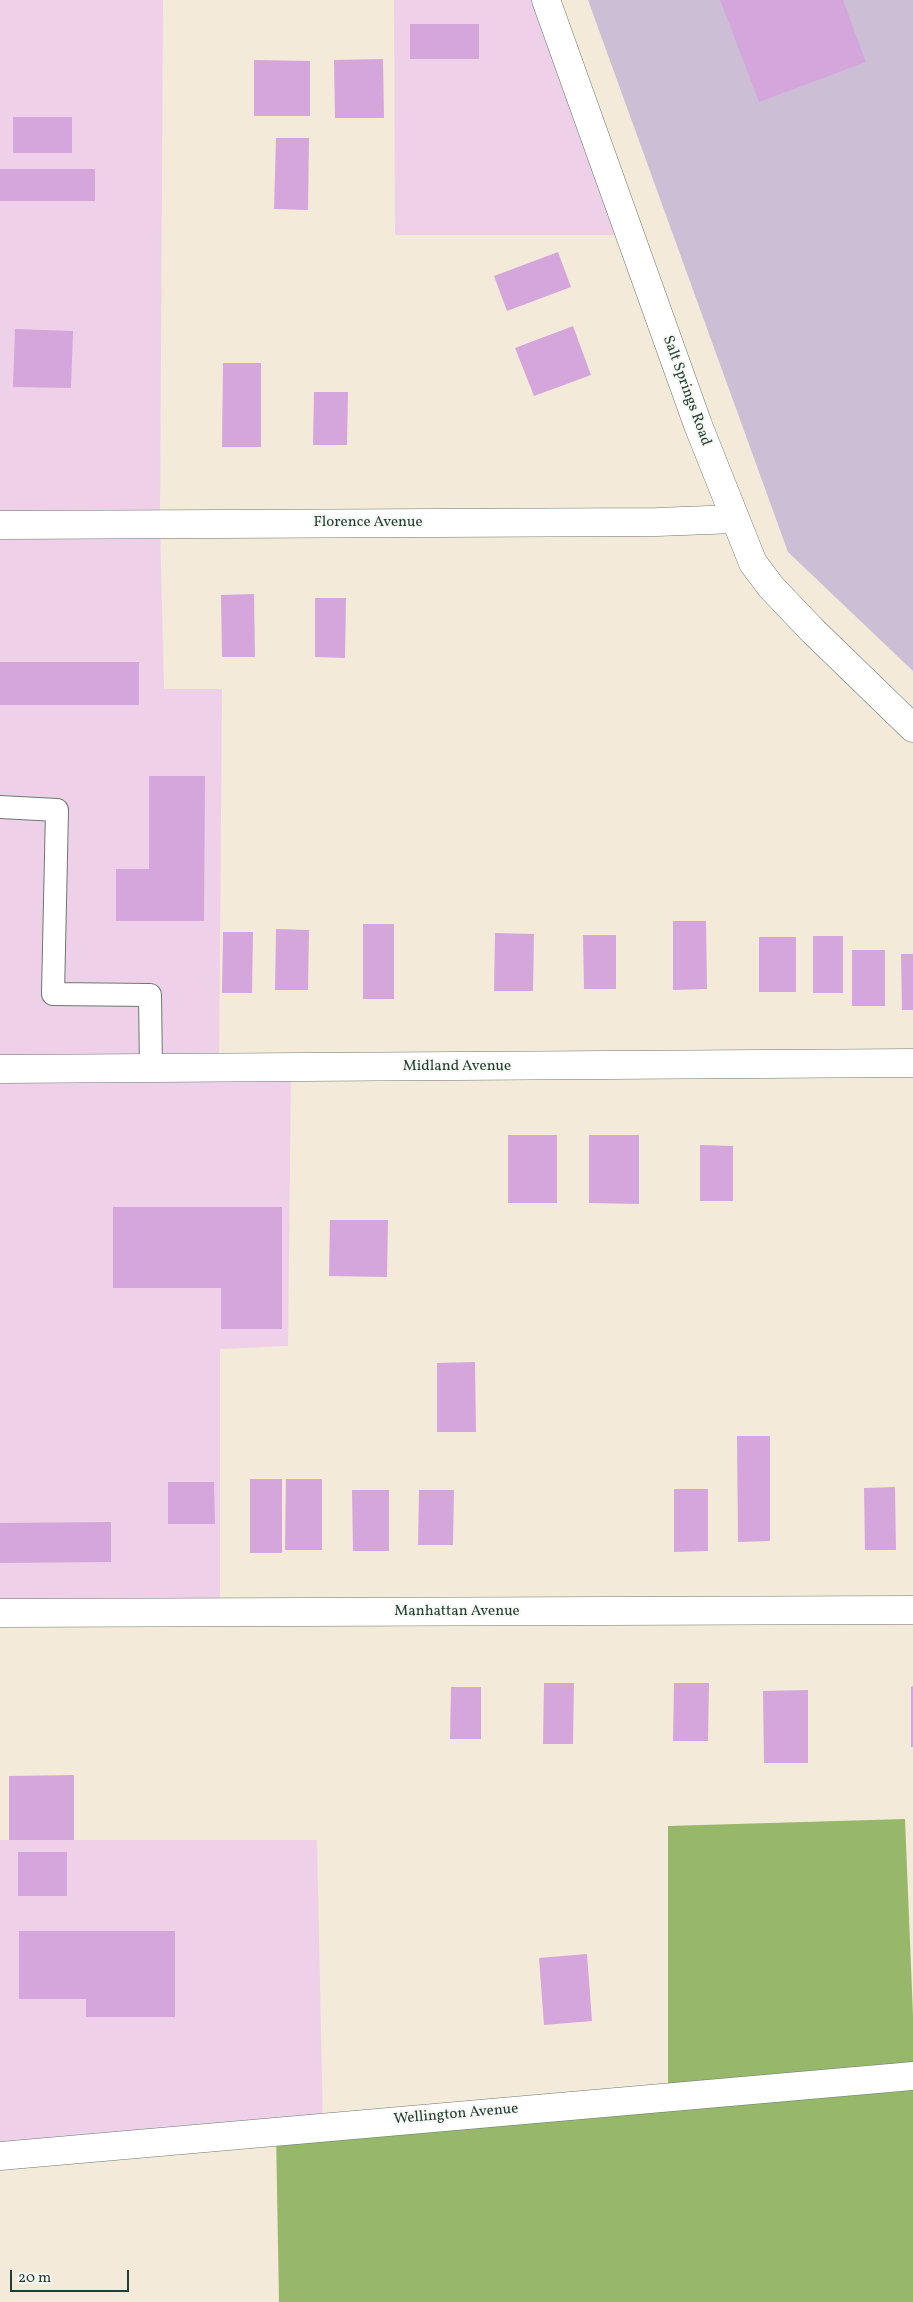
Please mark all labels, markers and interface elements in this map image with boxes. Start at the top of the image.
street label: Salt Springs Road [658,333,714,449]
street label: Florence Avenue [313,514,423,532]
street label: Midland Avenue [403,1058,511,1076]
street label: Manhattan Avenue [394,1603,520,1621]
street label: Wellington Avenue [393,2101,519,2129]
scale bar [12,2260,131,2292]
text: 20 m [18,2268,51,2289]

